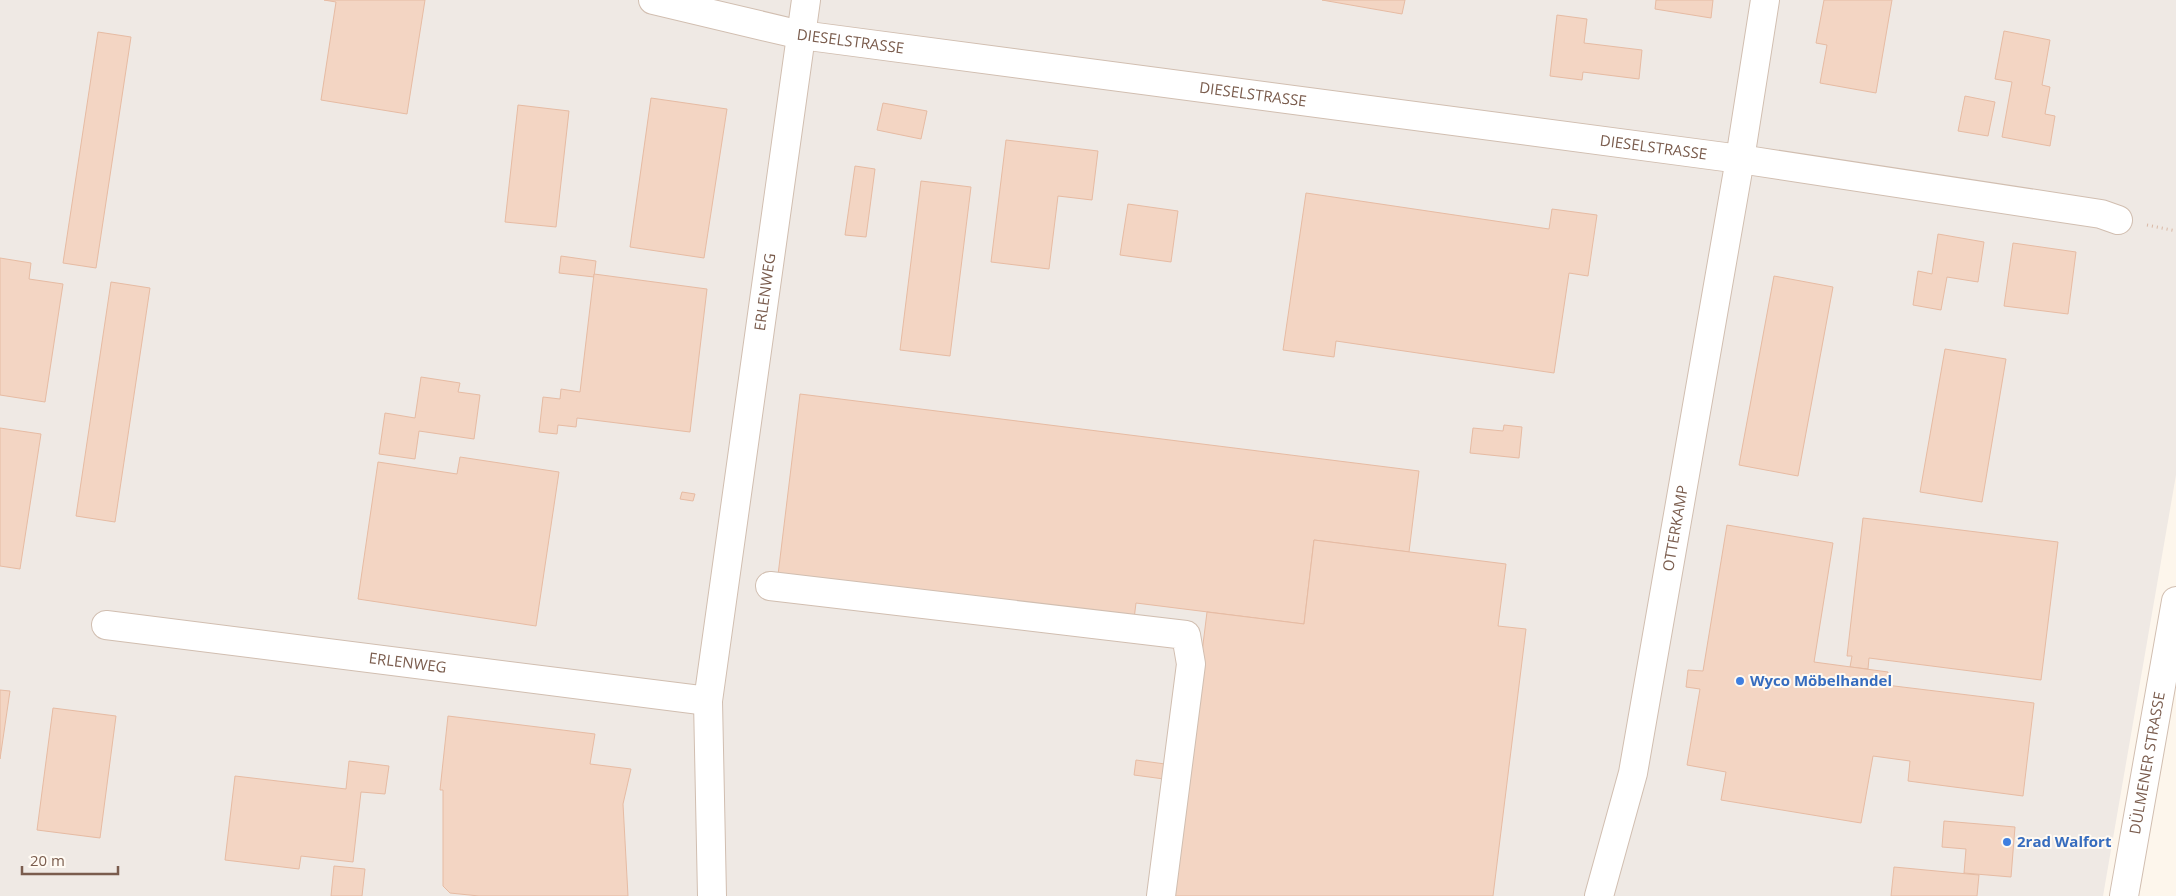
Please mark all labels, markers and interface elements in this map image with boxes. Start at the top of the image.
street label: DIESELSTRASSE [796,24,905,58]
street label: DIESELSTRASSE [1198,77,1308,111]
street label: DIESELSTRASSE [1599,130,1708,164]
street label: ERLENWEG [749,252,780,332]
street label: OTTERKAMP [1657,484,1692,573]
street label: ERLENWEG [368,647,448,677]
place label: Wyco Möbelhandel [1750,670,1892,690]
marker: Wyco Möbelhandel [1734,675,1746,687]
street label: DÜLMENER STRASSE [2124,690,2169,836]
place label: 2rad Walfort [2017,831,2112,851]
marker: 2rad Walfort [2001,836,2013,848]
scale bar [22,844,119,876]
text: 20 m [30,850,65,870]

